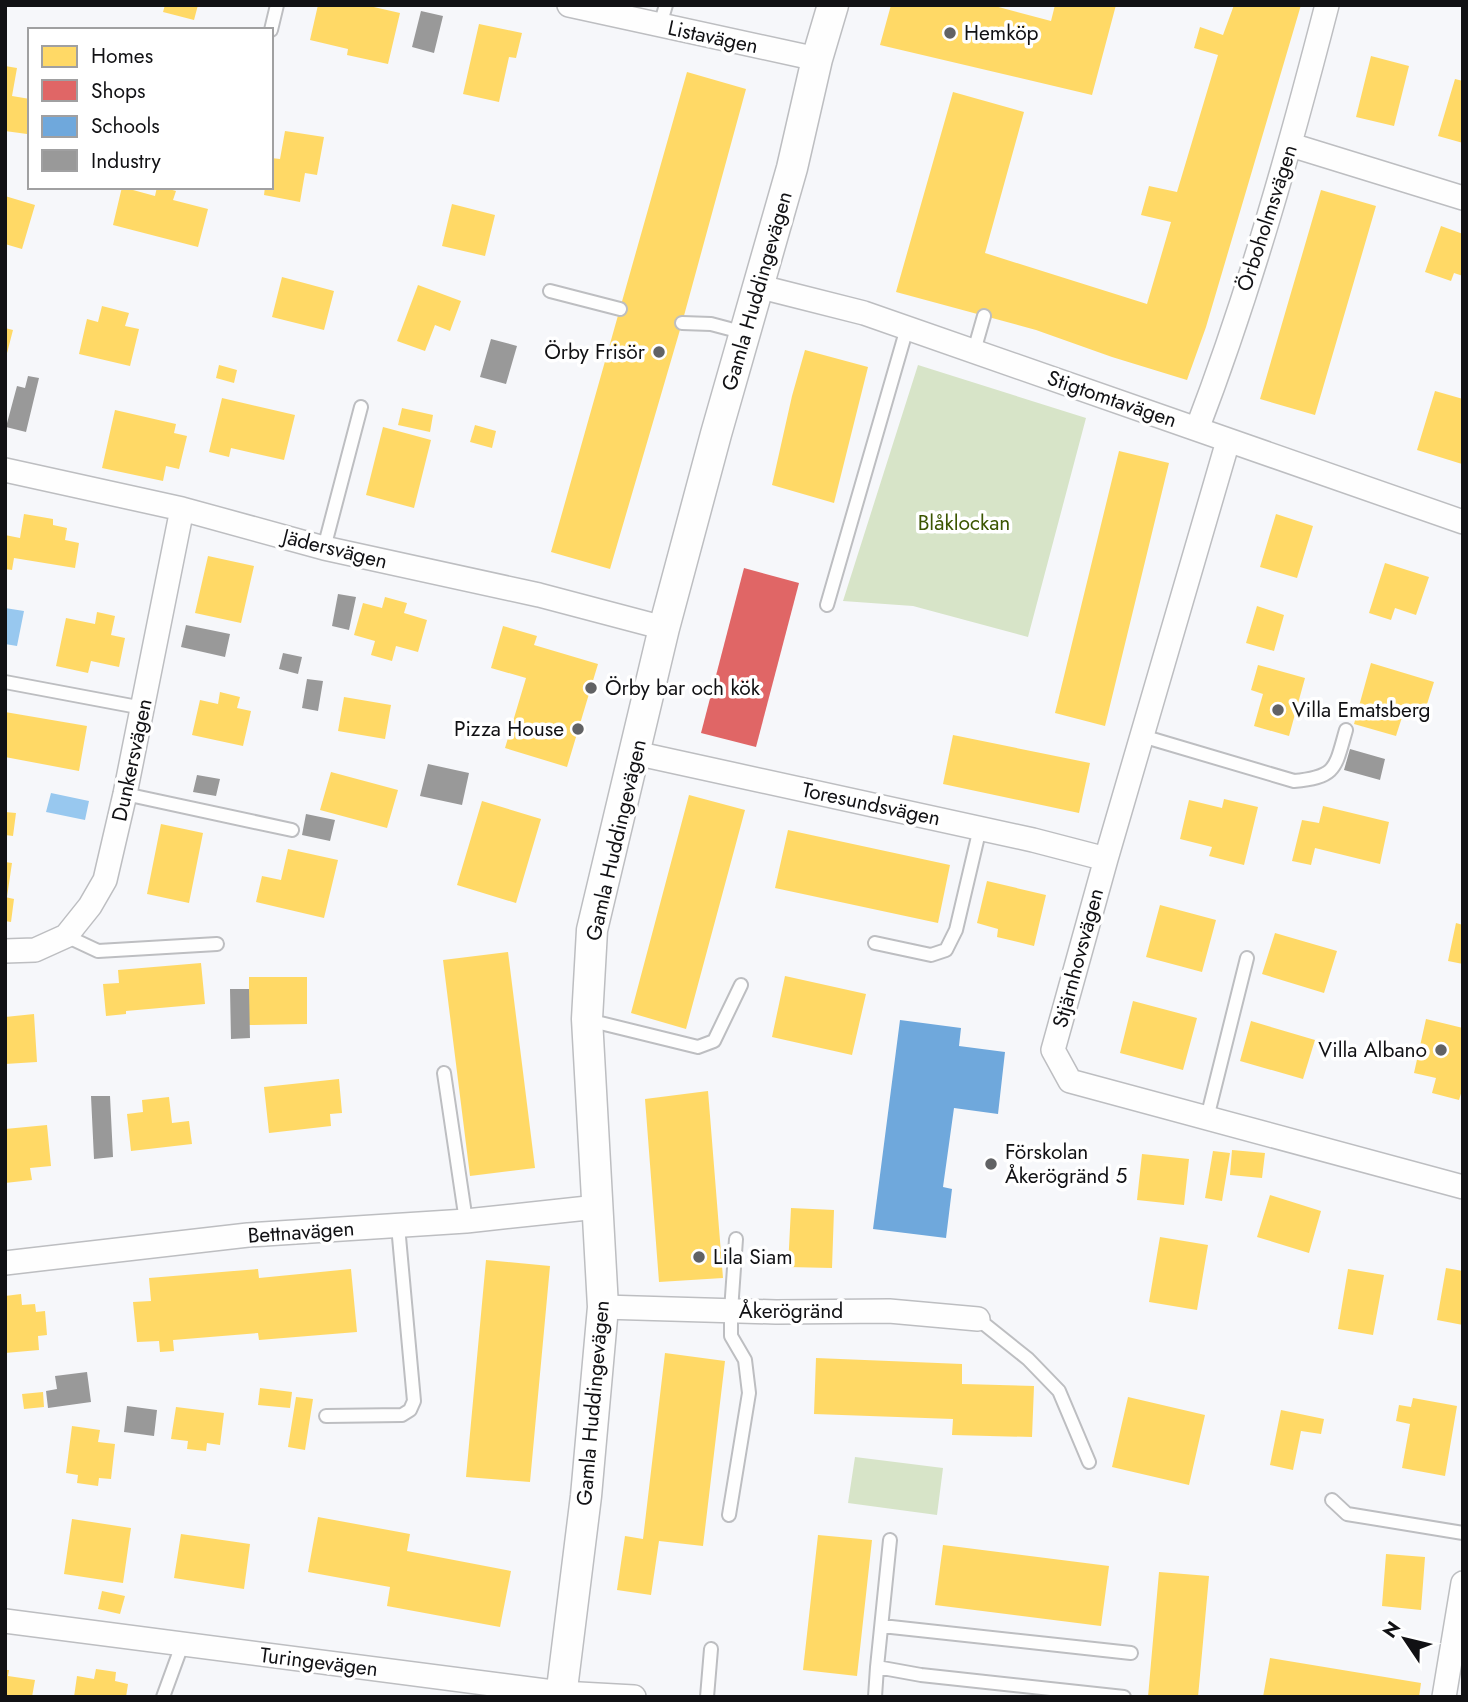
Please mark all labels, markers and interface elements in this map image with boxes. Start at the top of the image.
street label: Listavägen [665,13,761,61]
place label: Hemköp [964,18,1039,48]
marker: Hemköp [942,25,958,41]
legend [28,28,273,189]
text: Homes [91,41,153,71]
text: Shops [91,76,145,106]
text: Schools [91,111,160,141]
street label: Örboholmsvägen [1229,141,1305,295]
text: Industry [91,146,162,176]
street label: Gamla Huddingevägen [714,188,800,394]
place label: Örby Frisör [544,337,646,367]
marker: Örby Frisör [651,344,667,360]
street label: Stigtomtavägen [1043,363,1181,435]
park label: Blåklockan [918,508,1010,538]
street label: Jädersvägen [277,521,390,576]
place label: Örby bar och kök [605,673,761,703]
marker: Örby bar och kök [583,680,599,696]
place label: Villa Ematsberg [1292,695,1431,725]
street label: Dunkersvägen [104,696,160,824]
marker: Villa Ematsberg [1270,702,1286,718]
place label: Pizza House [454,714,564,744]
marker: Pizza House [570,721,586,737]
street label: Gamla Huddingevägen [578,736,654,944]
street label: Toresundsvägen [799,775,943,833]
street label: Stjärnhovsvägen [1045,885,1111,1031]
place label: Villa Albano [1318,1035,1427,1065]
marker: Villa Albano [1433,1042,1449,1058]
place label: Förskolan Åkerögränd 5 [1005,1137,1127,1191]
marker: Förskolan Åkerögränd 5 [983,1156,999,1172]
street label: Bettnavägen [247,1213,355,1251]
place label: Lila Siam [713,1242,793,1272]
marker: Lila Siam [691,1249,707,1265]
street label: Åkerögränd [739,1296,843,1326]
street label: Gamla Huddingevägen [569,1299,617,1507]
north arrow [1370,1604,1440,1674]
text: N [1376,1616,1407,1643]
street label: Turingevägen [258,1640,380,1684]

